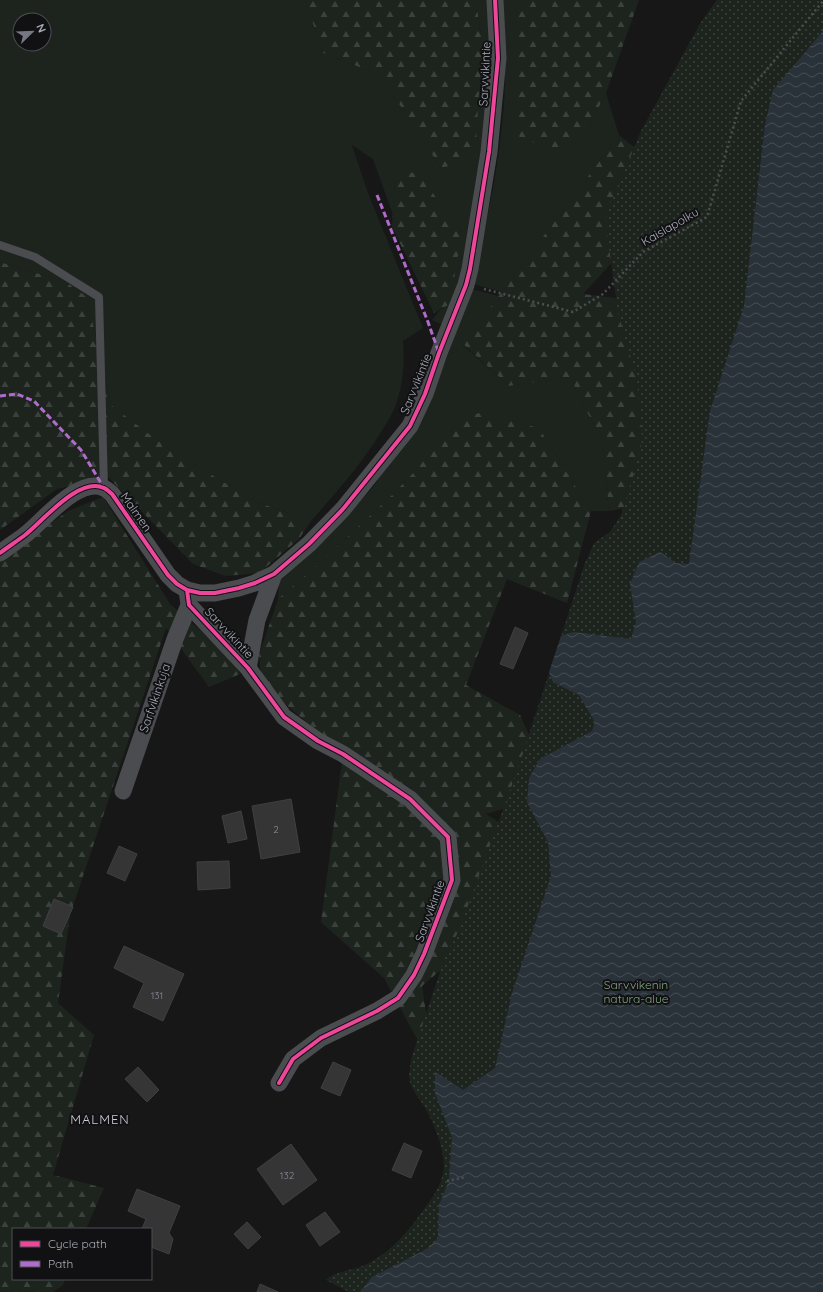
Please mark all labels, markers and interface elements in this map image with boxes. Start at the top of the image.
north arrow [12,12,52,52]
text: N [33,22,49,35]
street label: Sarvvikintie [475,41,494,107]
street label: Kaislapolku [638,204,701,249]
street label: Sarvvikintie [397,351,435,417]
street label: Malmen [117,489,155,534]
street label: Sarvvikintie [202,604,257,661]
street label: Sarfvikinkuja [136,662,173,734]
house number: 2 [273,823,279,836]
street label: Sarvvikintie [411,878,448,944]
park label: Sarvvikenin natura-alue [603,977,669,1006]
house number: 131 [151,989,163,1002]
district label: MALMEN [70,1111,130,1127]
house number: 132 [280,1169,295,1182]
legend [12,1228,152,1280]
text: Cycle path [48,1236,107,1251]
text: Path [48,1256,73,1271]

